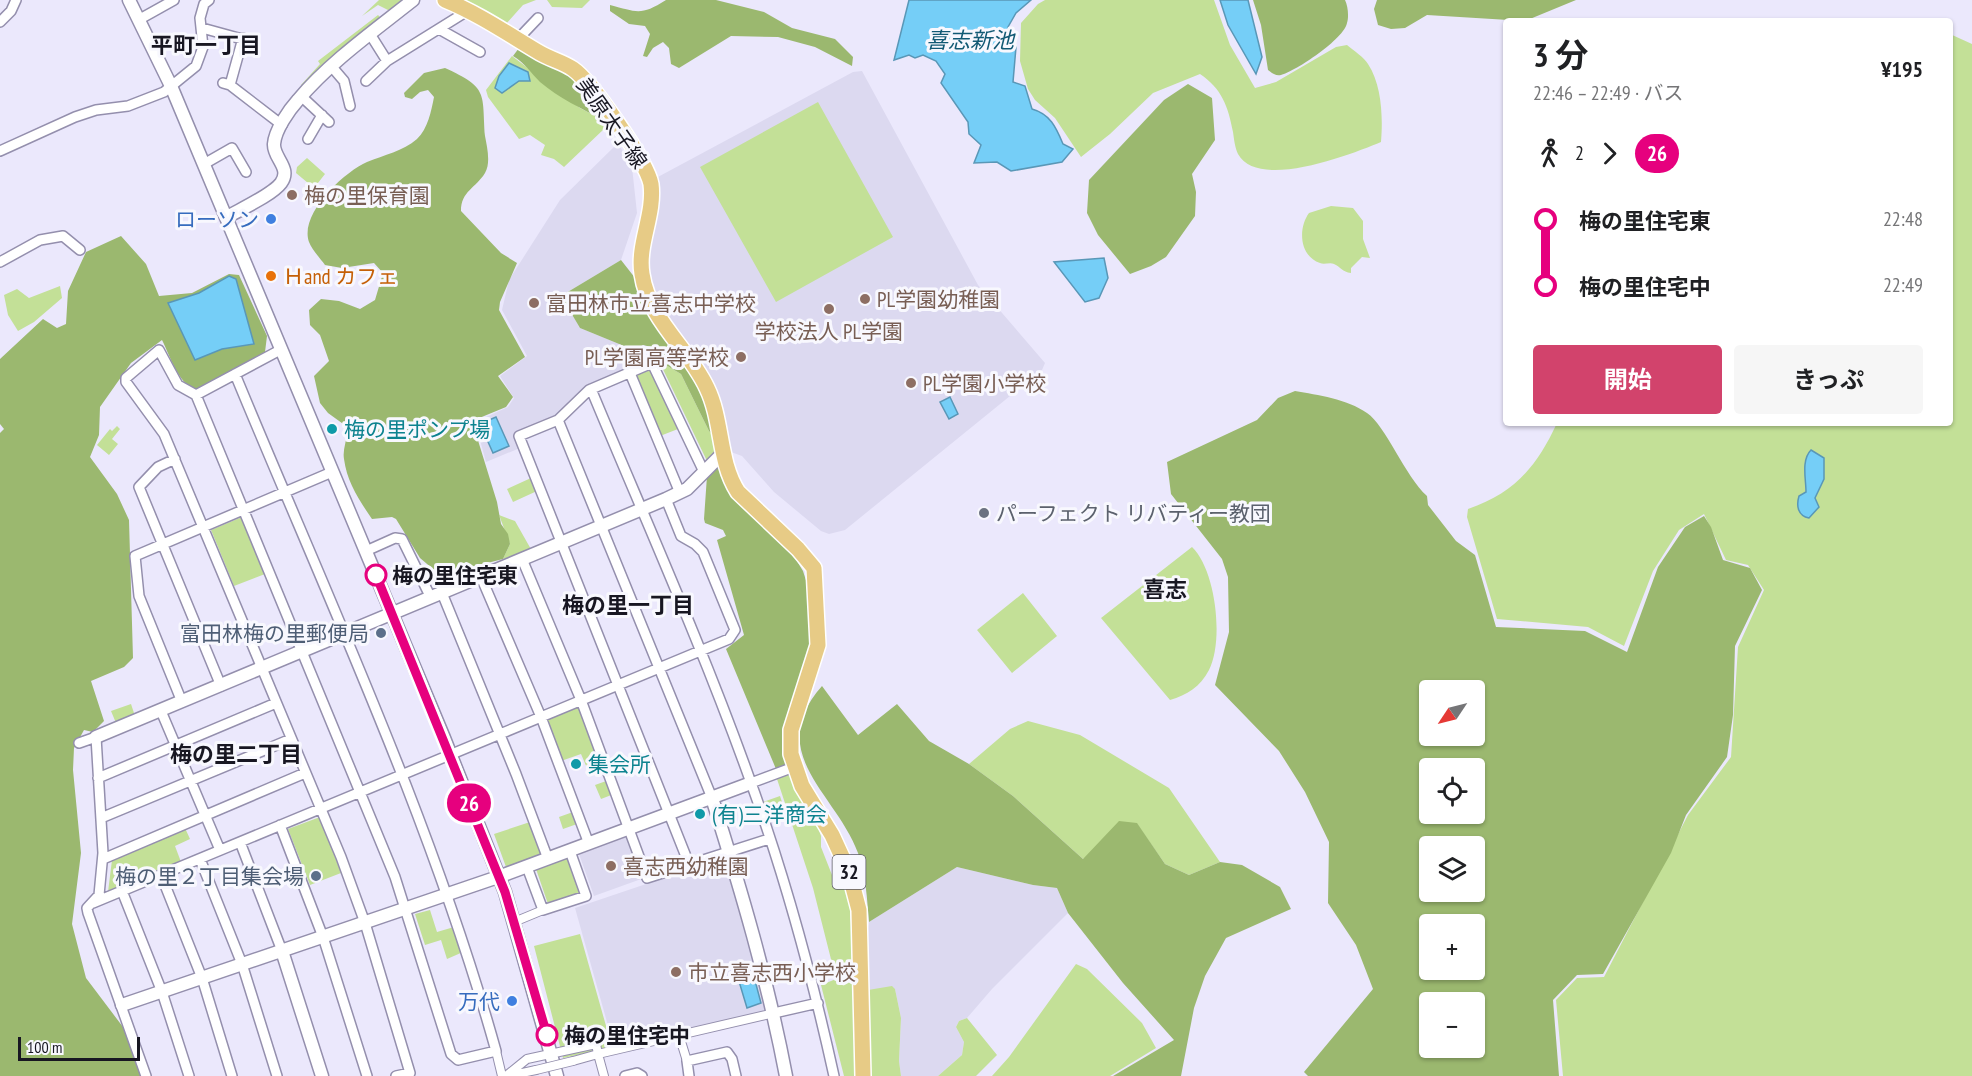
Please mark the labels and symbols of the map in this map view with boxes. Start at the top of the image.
water label: 喜志新池 [926,26,1016,54]
district label: 平町一丁目 [151,31,261,59]
street label: 美原太子線 [571,72,653,174]
place label: 梅の里保育園 [304,182,430,209]
marker: 梅の里保育園 [285,188,299,202]
place label: ローソン [175,206,259,233]
marker: ローソン [264,212,278,226]
place label: Ｈand カフェ [283,263,398,290]
marker: Ｈand カフェ [264,269,278,283]
place label: PL学園幼稚園 [877,286,1000,313]
place label: 富田林市立喜志中学校 [546,290,756,317]
marker: PL学園幼稚園 [858,292,872,306]
marker: 富田林市立喜志中学校 [527,296,541,310]
marker: 学校法人 PL学園 [822,302,836,316]
place label: 学校法人 PL学園 [755,318,903,345]
place label: PL学園高等学校 [585,344,729,371]
marker: PL学園高等学校 [734,350,748,364]
place label: PL学園小学校 [923,370,1046,397]
marker: PL学園小学校 [904,376,918,390]
place label: 梅の里ポンプ場 [344,416,490,443]
marker: 梅の里ポンプ場 [325,422,339,436]
place label: パーフェクト リバティー教団 [996,500,1271,527]
marker: パーフェクト リバティー教団 [977,506,991,520]
place label: 梅の里住宅東 [392,562,518,589]
marker: 梅の里住宅東 [365,564,387,586]
district label: 喜志 [1143,575,1187,603]
district label: 梅の里一丁目 [562,591,694,619]
place label: 富田林梅の里郵便局 [180,620,369,647]
marker: 富田林梅の里郵便局 [374,626,388,640]
north arrow [1419,680,1485,746]
district label: 梅の里二丁目 [170,740,302,768]
place label: 集会所 [588,751,651,778]
marker: 集会所 [569,757,583,771]
line badge: 26 [442,784,496,822]
place label: (有)三洋商会 [712,801,827,828]
marker: (有)三洋商会 [693,807,707,821]
place label: 喜志西幼稚園 [623,853,749,880]
road number: 32 [832,855,866,889]
marker: 喜志西幼稚園 [604,859,618,873]
place label: 梅の里２丁目集会場 [115,863,304,890]
marker: 梅の里２丁目集会場 [309,869,323,883]
place label: 市立喜志西小学校 [688,959,856,986]
marker: 市立喜志西小学校 [669,965,683,979]
place label: 万代 [458,988,500,1015]
marker: 万代 [505,994,519,1008]
place label: 梅の里住宅中 [564,1022,690,1049]
marker: 梅の里住宅中 [536,1024,558,1046]
scale bar [18,1034,140,1062]

